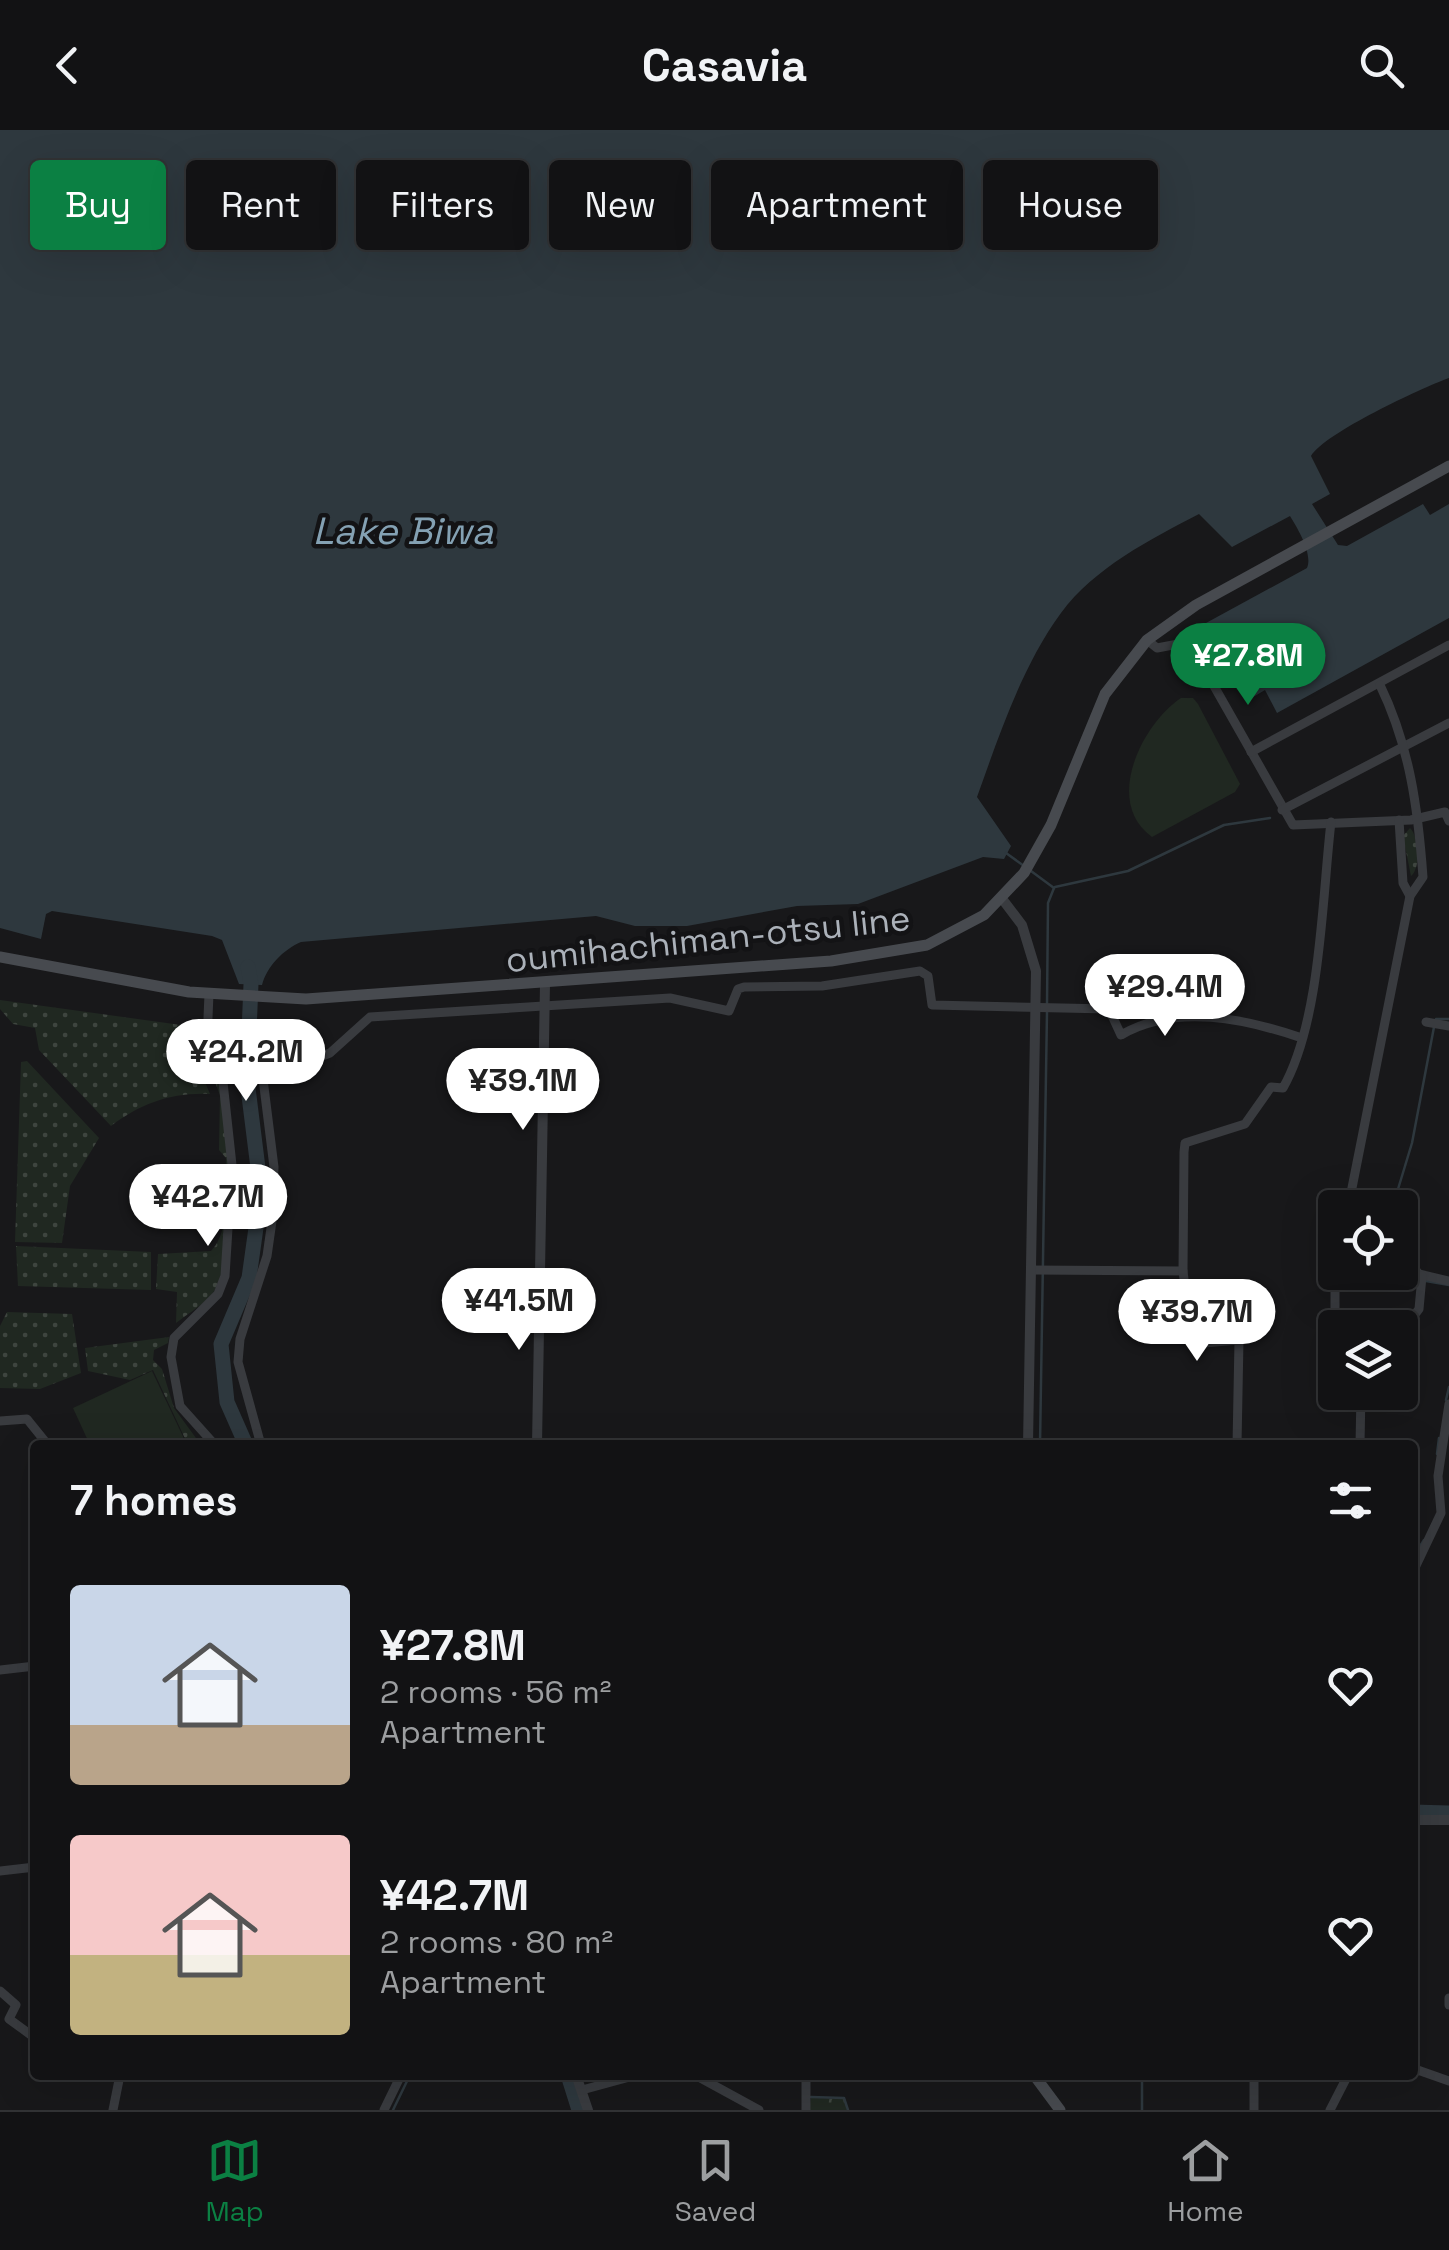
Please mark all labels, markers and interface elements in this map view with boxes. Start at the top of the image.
text: Casavia [642,37,807,94]
icon: back [40,38,95,93]
icon: search [1354,38,1409,93]
chip: Buy [30,160,166,250]
chip: Rent [186,160,336,250]
chip: Filters [356,160,529,250]
chip: New [549,160,691,250]
chip: Apartment [711,160,963,250]
chip: House [983,160,1158,250]
water label: Lake Biwa [313,507,493,555]
pin: ¥27.8M [1167,623,1329,708]
text: ¥27.8M [1192,635,1304,675]
street label: oumihachiman-otsu line [503,896,913,982]
pin: ¥29.4M [1084,954,1246,1039]
text: ¥29.4M [1107,966,1223,1006]
pin: ¥24.2M [165,1019,327,1104]
text: ¥24.2M [188,1031,304,1071]
pin: ¥39.1M [442,1048,604,1133]
text: ¥39.1M [468,1060,578,1100]
pin: ¥42.7M [127,1164,289,1249]
text: ¥42.7M [151,1176,265,1216]
map controls [1318,1190,1418,1410]
button: locate [1318,1190,1418,1290]
pin: ¥41.5M [438,1268,600,1353]
pin: ¥39.7M [1116,1279,1278,1364]
text: ¥41.5M [464,1280,574,1320]
text: ¥39.7M [1140,1291,1254,1331]
button: layers [1318,1310,1418,1410]
icon: filters [1323,1473,1378,1528]
text: 7 homes [70,1474,238,1527]
text: ¥27.8M [380,1619,526,1672]
icon: home [150,1625,270,1745]
icon: heart [1323,1658,1378,1713]
text: 2 rooms · 56 m² [380,1672,612,1712]
text: Apartment [380,1712,546,1752]
text: ¥42.7M [380,1869,529,1922]
icon: home [150,1875,270,1995]
icon: heart [1323,1908,1378,1963]
text: 2 rooms · 80 m² [380,1922,613,1962]
text: Apartment [380,1962,546,2002]
tab: Map [205,2133,264,2229]
tab: Saved [675,2133,756,2229]
tab: Home [1167,2133,1244,2229]

